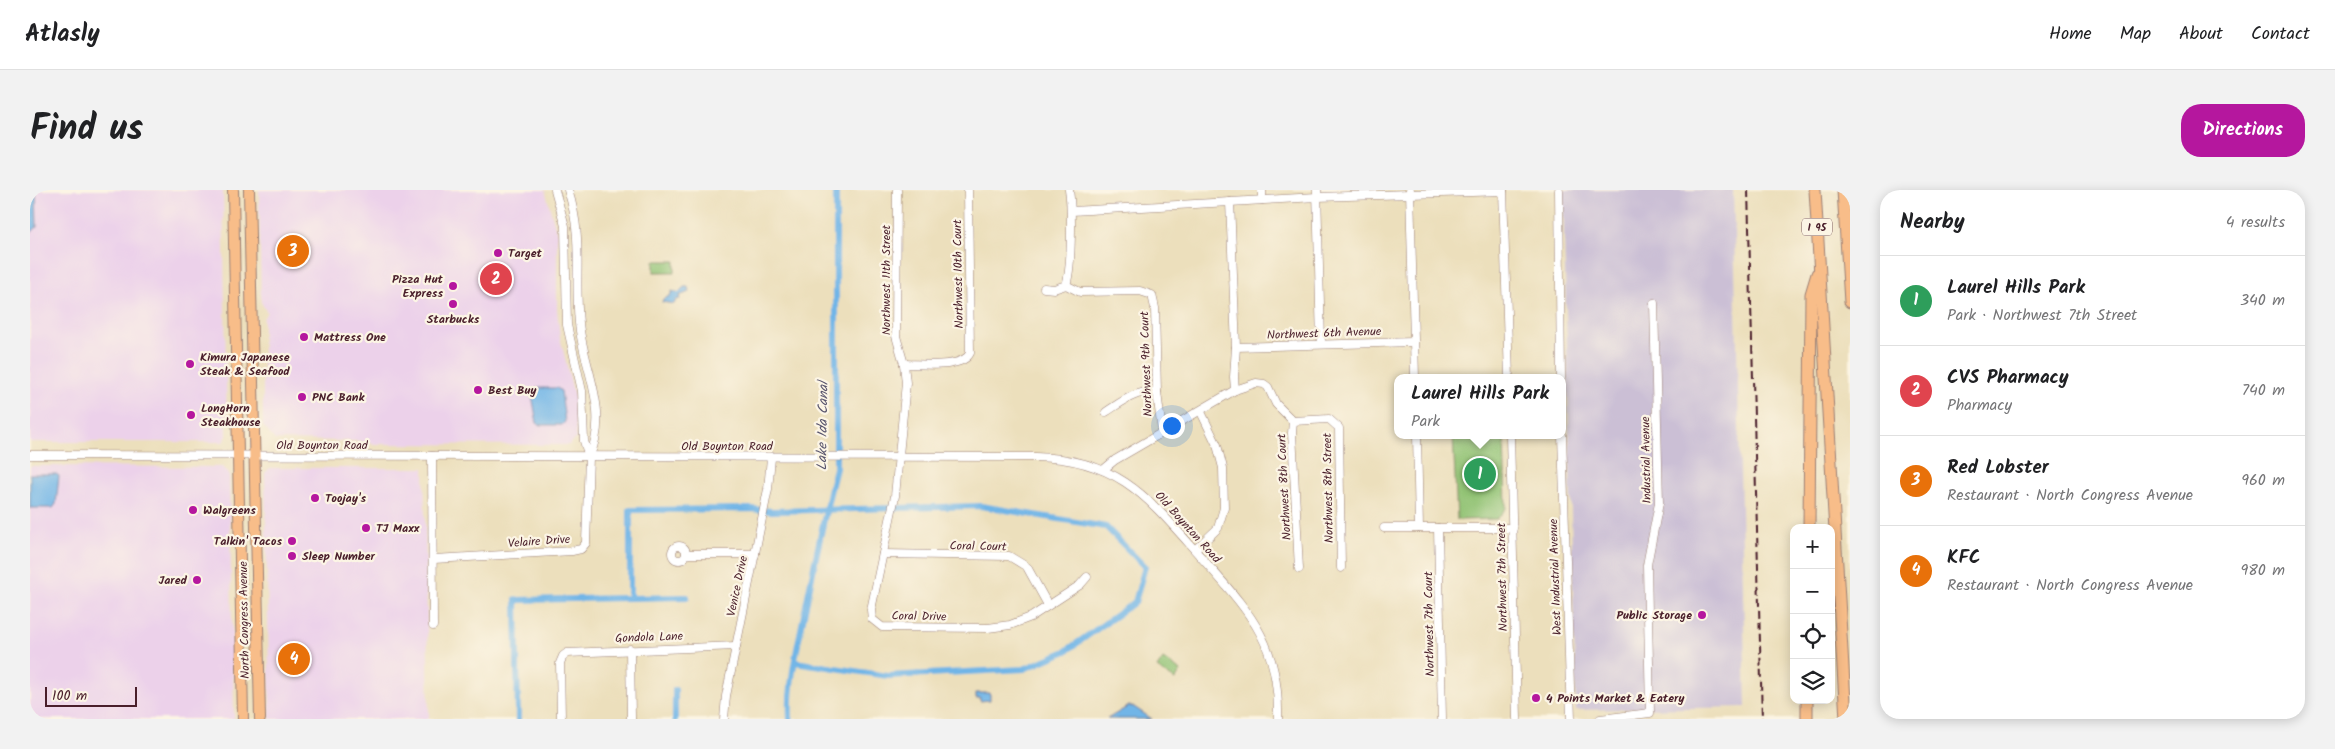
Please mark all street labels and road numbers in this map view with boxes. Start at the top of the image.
road number: I 95 [1802,218,1832,236]
street label: Northwest 10th Court [948,219,969,329]
street label: Northwest 11th Street [877,224,896,335]
street label: Northwest 9th Court [1135,311,1158,417]
street label: Northwest 6th Avenue [1266,322,1382,345]
street label: Industrial Avenue [1636,416,1657,504]
street label: Northwest 8th Street [1318,432,1339,543]
street label: Northwest 8th Court [1272,433,1297,541]
street label: Old Boynton Road [276,436,369,455]
street label: Old Boynton Road [681,437,774,456]
street label: Old Boynton Road [1150,487,1226,568]
street label: West Industrial Avenue [1544,518,1567,636]
street label: Northwest 7th Street [1492,522,1513,631]
street label: Velaire Drive [507,530,571,553]
street label: Coral Court [949,537,1007,557]
street label: Venice Drive [722,553,753,618]
street label: North Congress Avenue [234,560,255,679]
street label: Northwest 7th Court [1419,571,1440,677]
street label: Coral Drive [891,607,947,626]
street label: Gondola Lane [615,627,684,648]

